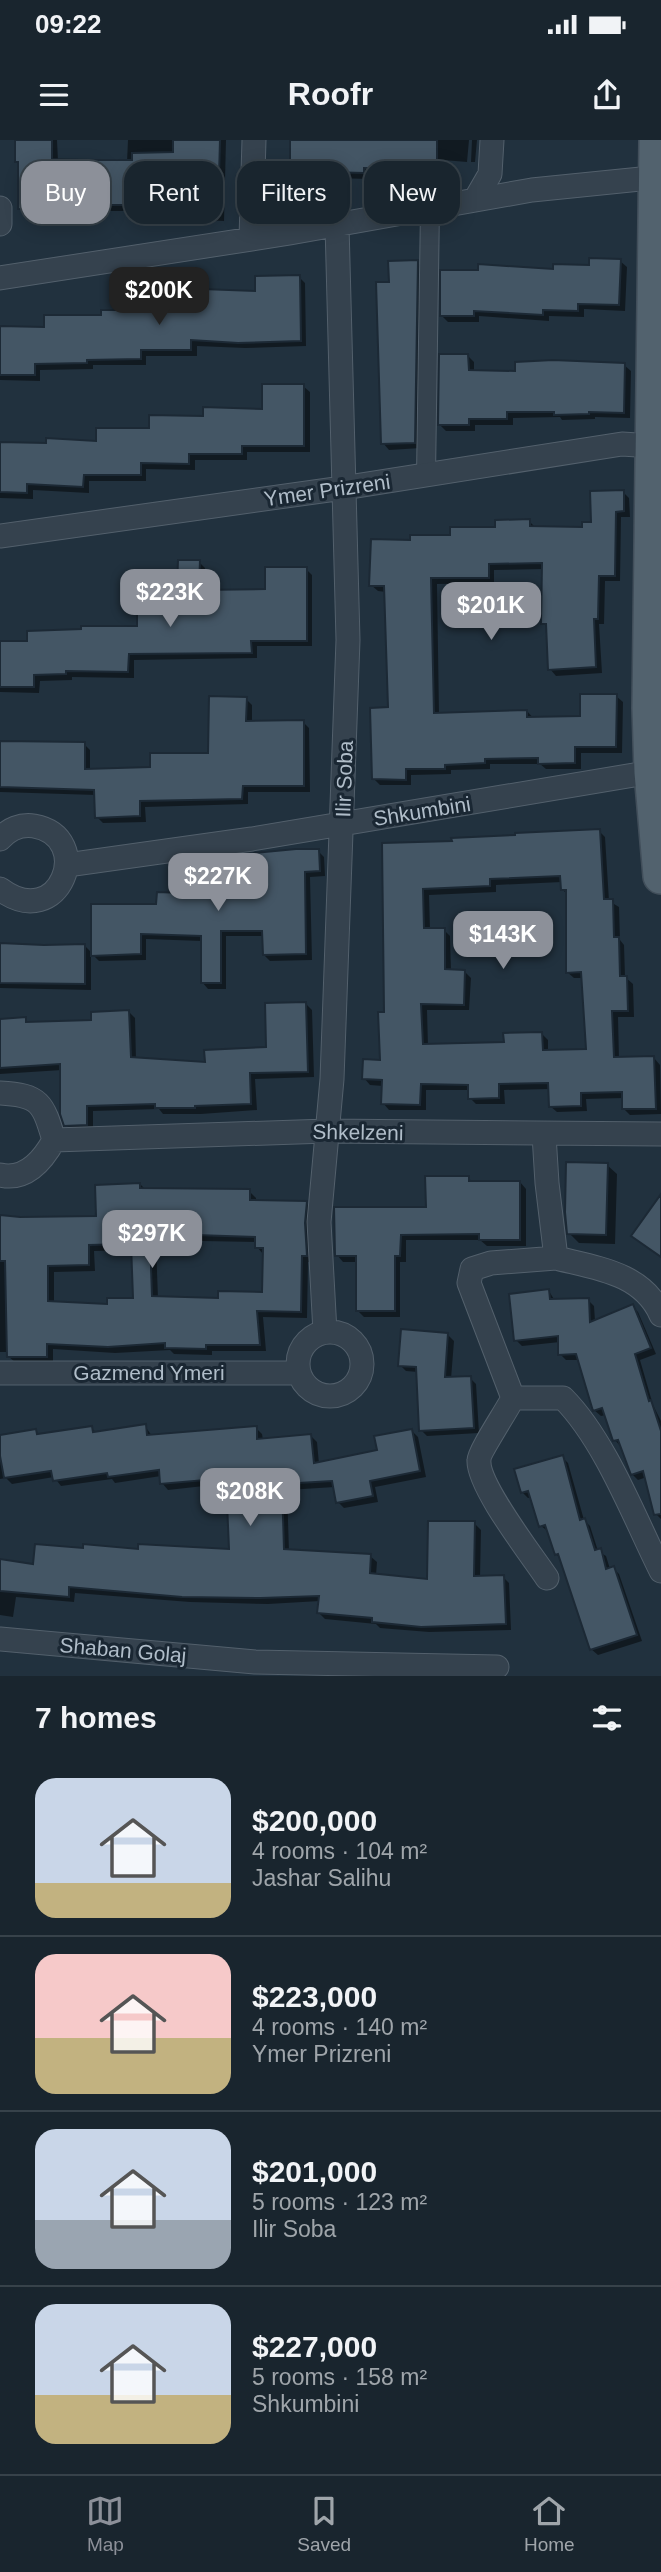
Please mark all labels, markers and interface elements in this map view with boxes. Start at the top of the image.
text: 09:22 [35,9,102,39]
icon: menu [35,76,73,114]
text: Roofr [288,76,373,112]
icon: share [588,76,626,114]
chip: Buy [21,161,110,224]
chip: Rent [124,161,223,224]
chip: Filters [237,161,350,224]
chip: New [364,161,460,224]
pin: $200K [110,268,208,327]
text: $200K [125,277,193,303]
street label: Ymer Prizreni [262,470,392,510]
pin: $223K [121,570,219,629]
text: $223K [136,579,204,605]
pin: $201K [442,582,540,642]
text: $201K [457,592,525,618]
street label: Ilir Soba [331,740,357,818]
street label: Shkumbini [372,792,472,830]
pin: $227K [169,854,267,913]
text: $227K [184,863,252,889]
pin: $143K [454,912,552,971]
text: $143K [469,921,537,947]
street label: Shkelzeni [312,1120,404,1144]
pin: $297K [103,1210,201,1270]
text: $297K [118,1220,186,1246]
street label: Gazmend Ymeri [73,1361,225,1384]
pin: $208K [201,1468,299,1528]
text: $208K [216,1478,284,1504]
street label: Shaban Golaj [59,1633,187,1667]
icon: filters [588,1699,626,1737]
text: 7 homes [35,1701,157,1734]
text: $200,000 [252,1804,377,1837]
icon: home [91,1806,175,1890]
text: 4 rooms · 104 m² [252,1838,427,1864]
text: Jashar Salihu [252,1865,391,1891]
text: $223,000 [252,1980,377,2013]
icon: home [91,1982,175,2066]
text: 4 rooms · 140 m² [252,2014,427,2040]
text: Ymer Prizreni [252,2041,391,2067]
text: $201,000 [252,2155,377,2188]
icon: home [91,2157,175,2241]
text: 5 rooms · 123 m² [252,2189,427,2215]
text: Ilir Soba [252,2216,336,2242]
text: $227,000 [252,2330,377,2363]
icon: home [91,2332,175,2416]
text: 5 rooms · 158 m² [252,2364,427,2390]
text: Shkumbini [252,2391,359,2417]
tab: Map [86,2492,124,2556]
tab: Saved [297,2492,351,2556]
tab: Home [524,2492,575,2556]

